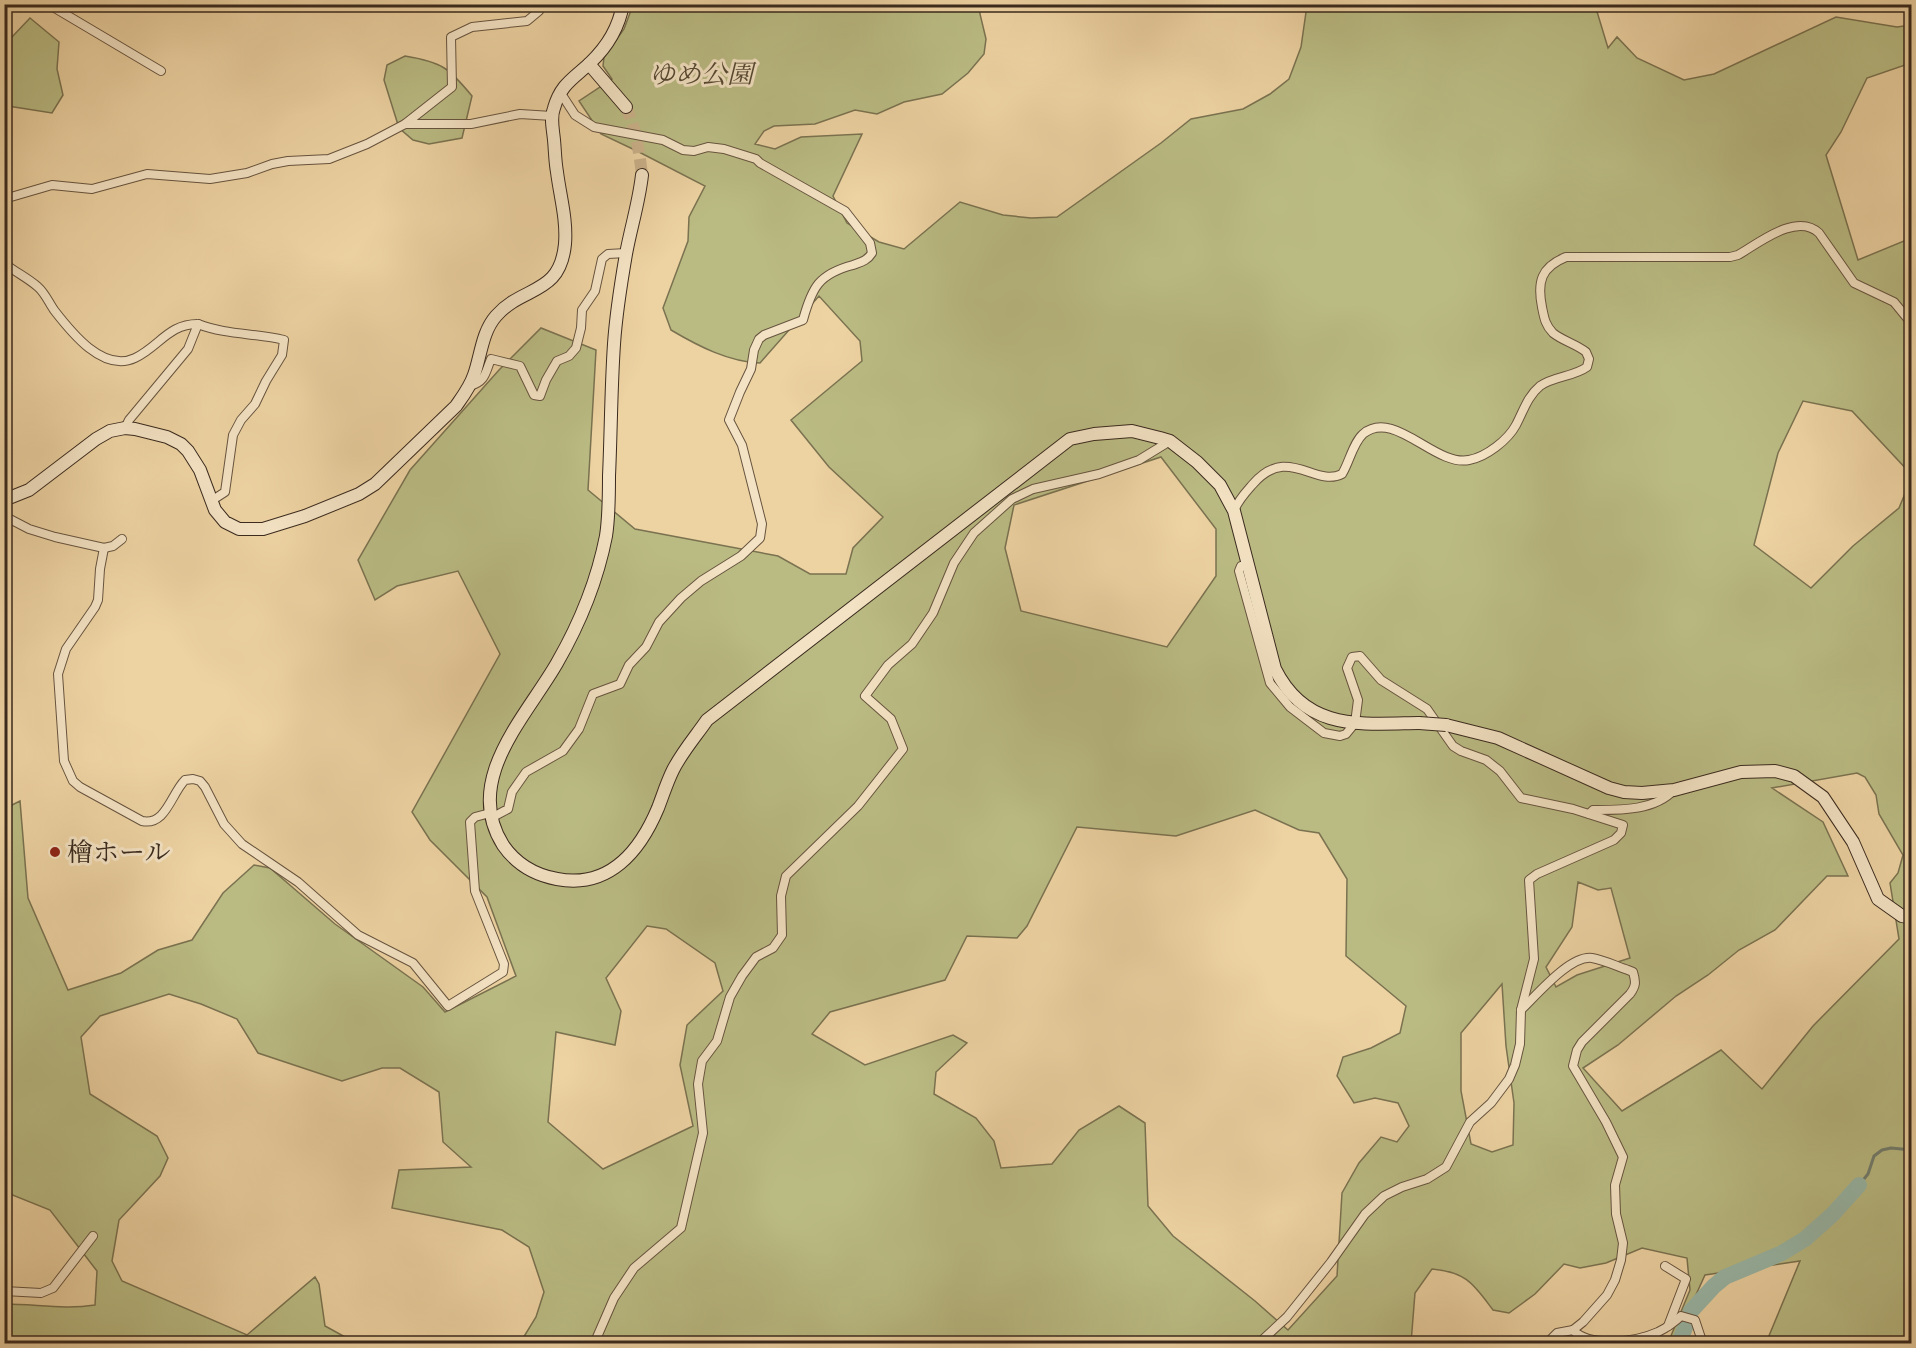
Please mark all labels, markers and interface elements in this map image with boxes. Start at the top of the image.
park label: ゆめ公園 [649,57,757,92]
place label: 檜ホール [67,835,170,870]
marker: 檜ホール [48,845,62,859]

